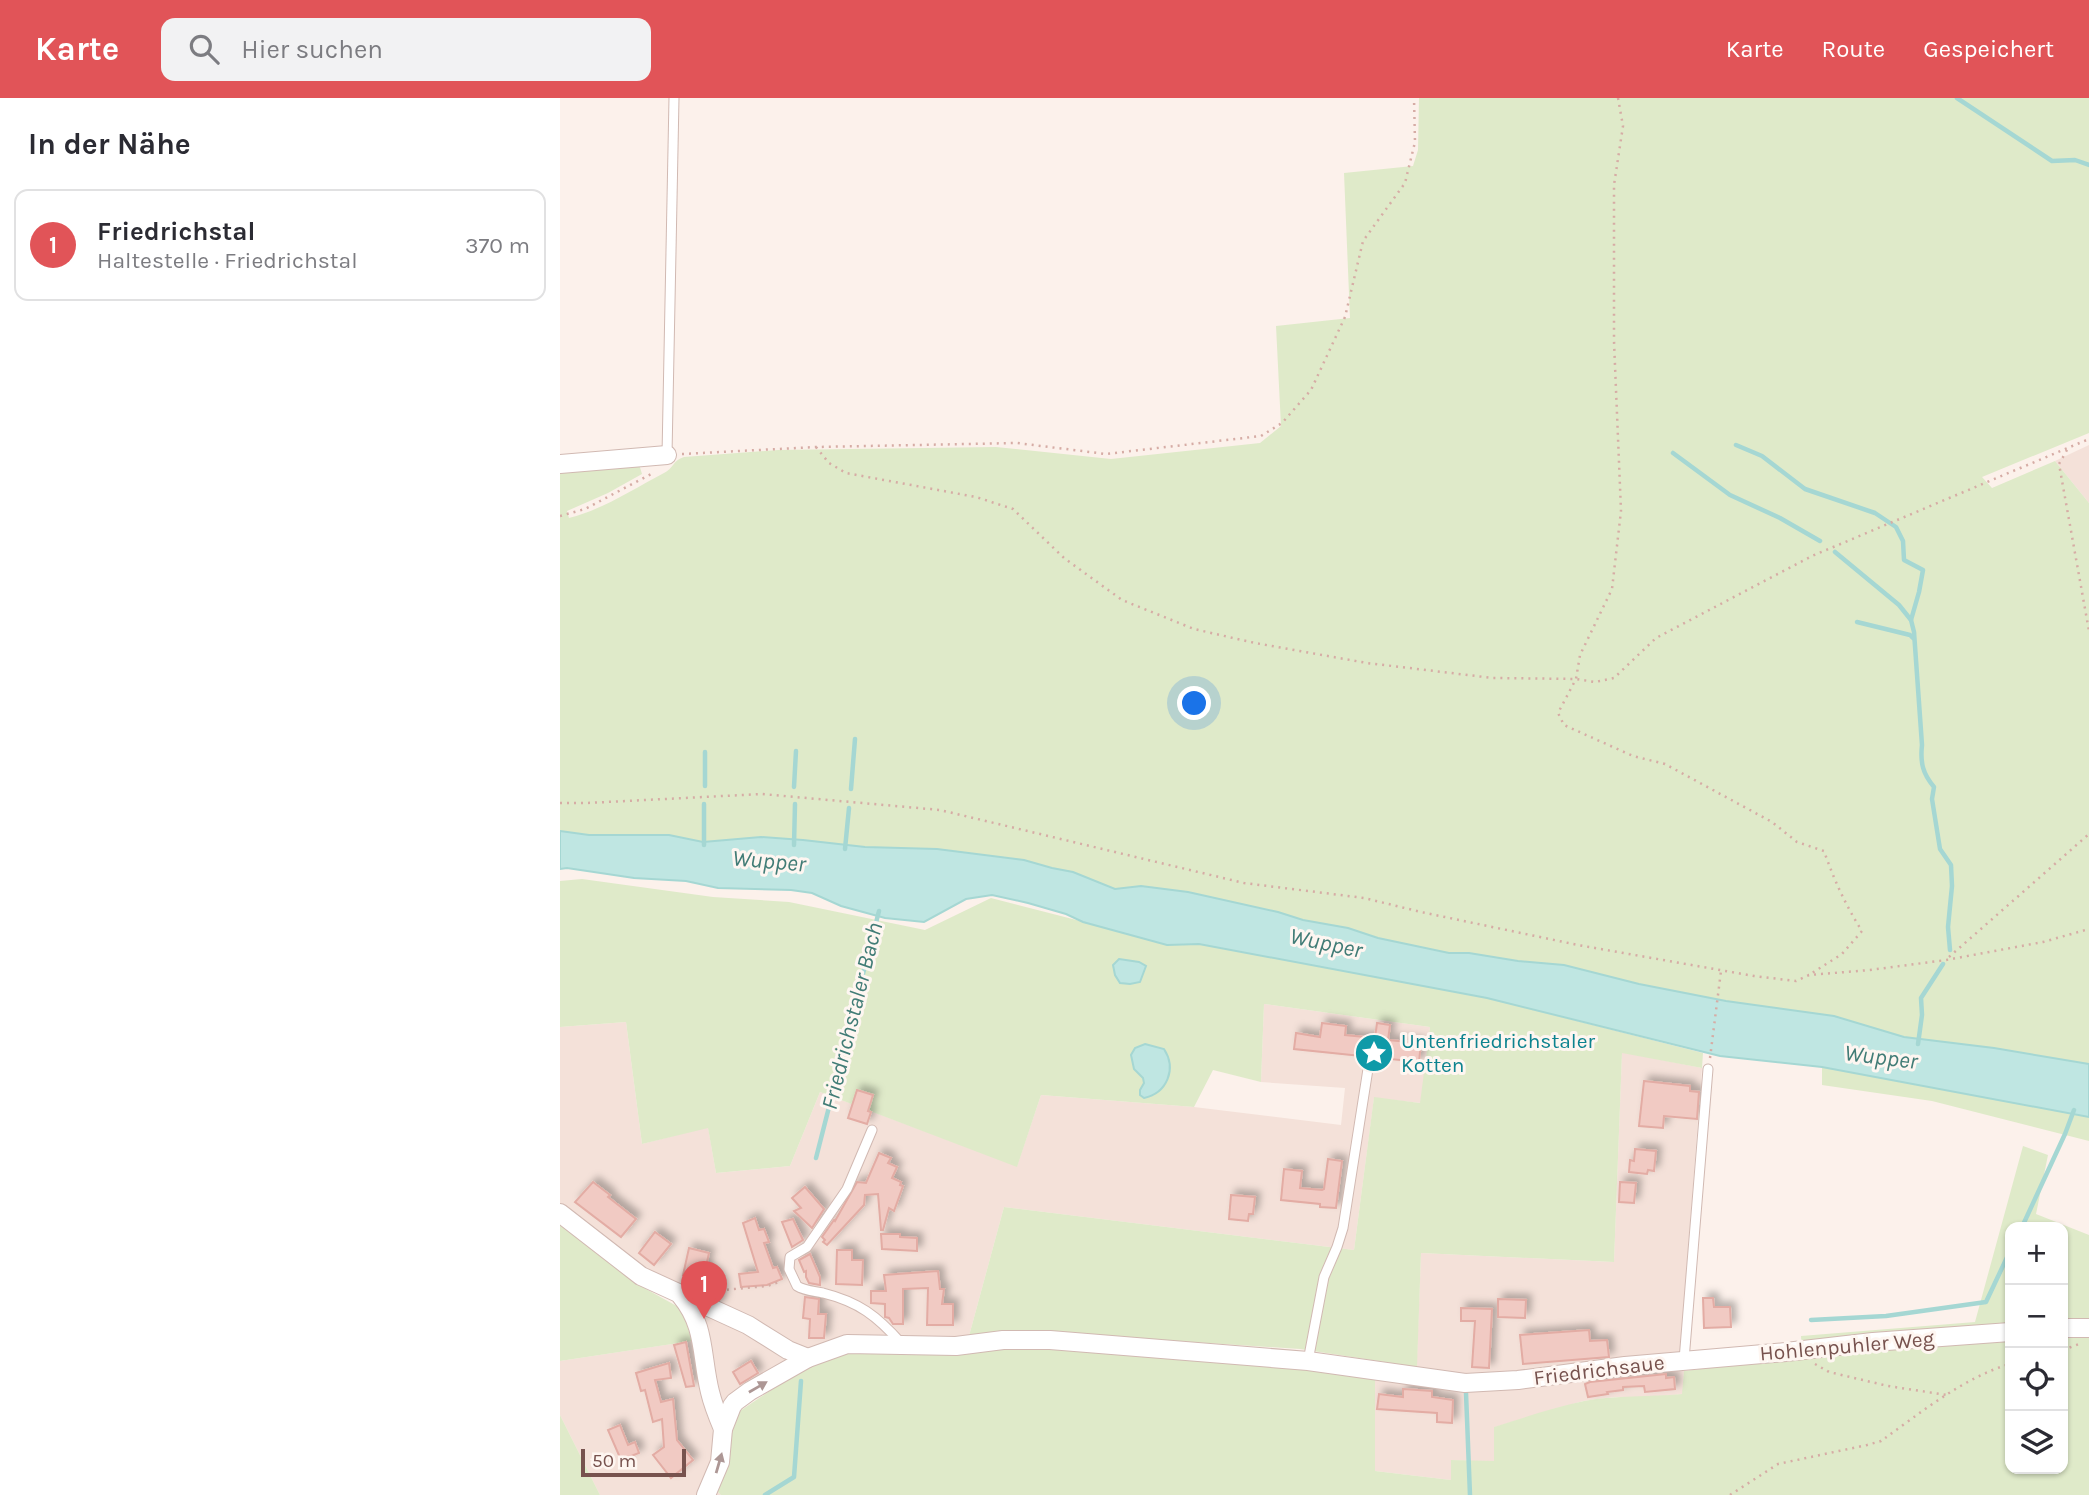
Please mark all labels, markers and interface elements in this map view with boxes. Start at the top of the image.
search box [161,18,651,81]
text: Karte [35,30,119,68]
icon: search [185,30,223,68]
text: Hier suchen [241,34,383,65]
text: Karte [1726,35,1784,63]
text: Route [1822,35,1885,63]
text: Gespeichert [1923,35,2054,63]
text: In der Nähe [28,126,191,162]
text: Friedrichstal [97,216,255,247]
text: 1 [49,232,57,259]
text: 370 m [465,232,530,259]
text: Haltestelle · Friedrichstal [97,247,358,274]
your location [1177,686,1211,720]
water label: Wupper [731,844,808,878]
water label: Friedrichstaler Bach [816,919,888,1113]
water label: Wupper [1287,922,1366,964]
place label: Untenfriedrichstaler Kotten [1401,1029,1596,1077]
place icon: Untenfriedrichstaler Kotten [1353,1032,1395,1074]
water label: Wupper [1843,1039,1920,1075]
map controls [2005,1222,2068,1474]
button: + [2005,1222,2068,1285]
pin: 1 [681,1261,727,1319]
button: − [2005,1285,2068,1348]
street label: Hohlenpuhler Weg [1759,1326,1935,1366]
button: locate [2005,1348,2068,1411]
street label: Friedrichsaue [1532,1350,1666,1390]
one-way arrow [748,1381,767,1393]
button: layers [2005,1411,2068,1474]
scale bar [581,1446,686,1478]
text: 50 m [592,1450,636,1472]
one-way arrow [714,1452,724,1473]

